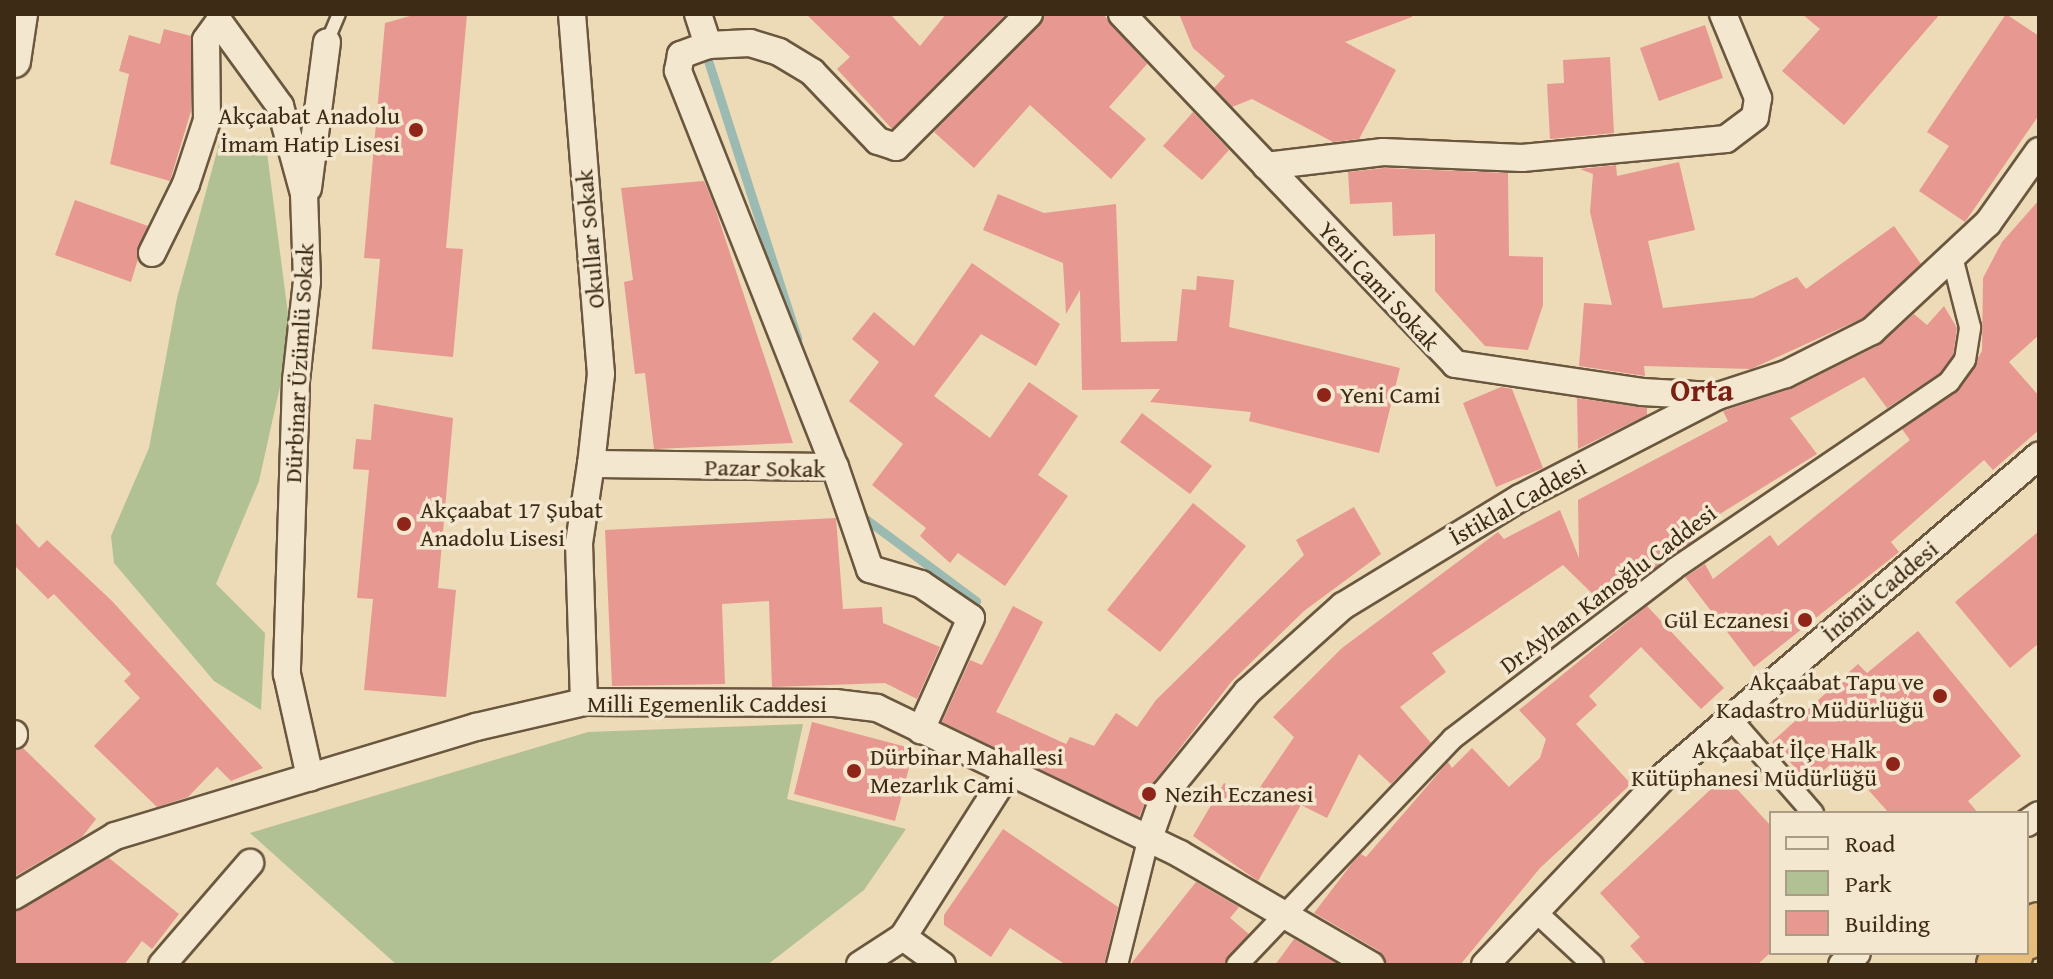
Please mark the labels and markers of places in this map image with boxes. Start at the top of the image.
place label: Akçaabat Anadolu İmam Hatip Lisesi [218,102,400,158]
marker: Akçaabat Anadolu İmam Hatip Lisesi [407,121,425,139]
place label: Yeni Cami [1340,381,1440,409]
marker: Yeni Cami [1315,386,1333,404]
place label: Akçaabat 17 Şubat Anadolu Lisesi [420,496,603,552]
marker: Akçaabat 17 Şubat Anadolu Lisesi [395,515,413,533]
place label: Gül Eczanesi [1664,606,1789,634]
marker: Gül Eczanesi [1796,611,1814,629]
place label: Akçaabat Tapu ve Kadastro Müdürlüğü [1716,668,1924,724]
marker: Akçaabat Tapu ve Kadastro Müdürlüğü [1931,687,1949,705]
place label: Akçaabat İlçe Halk Kütüphanesi Müdürlüğü [1631,736,1877,792]
place label: Dürbinar Mahallesi Mezarlık Cami [870,743,1063,799]
marker: Akçaabat İlçe Halk Kütüphanesi Müdürlüğü [1884,755,1902,773]
marker: Dürbinar Mahallesi Mezarlık Cami [845,762,863,780]
place label: Nezih Eczanesi [1165,780,1314,808]
marker: Nezih Eczanesi [1140,785,1158,803]

